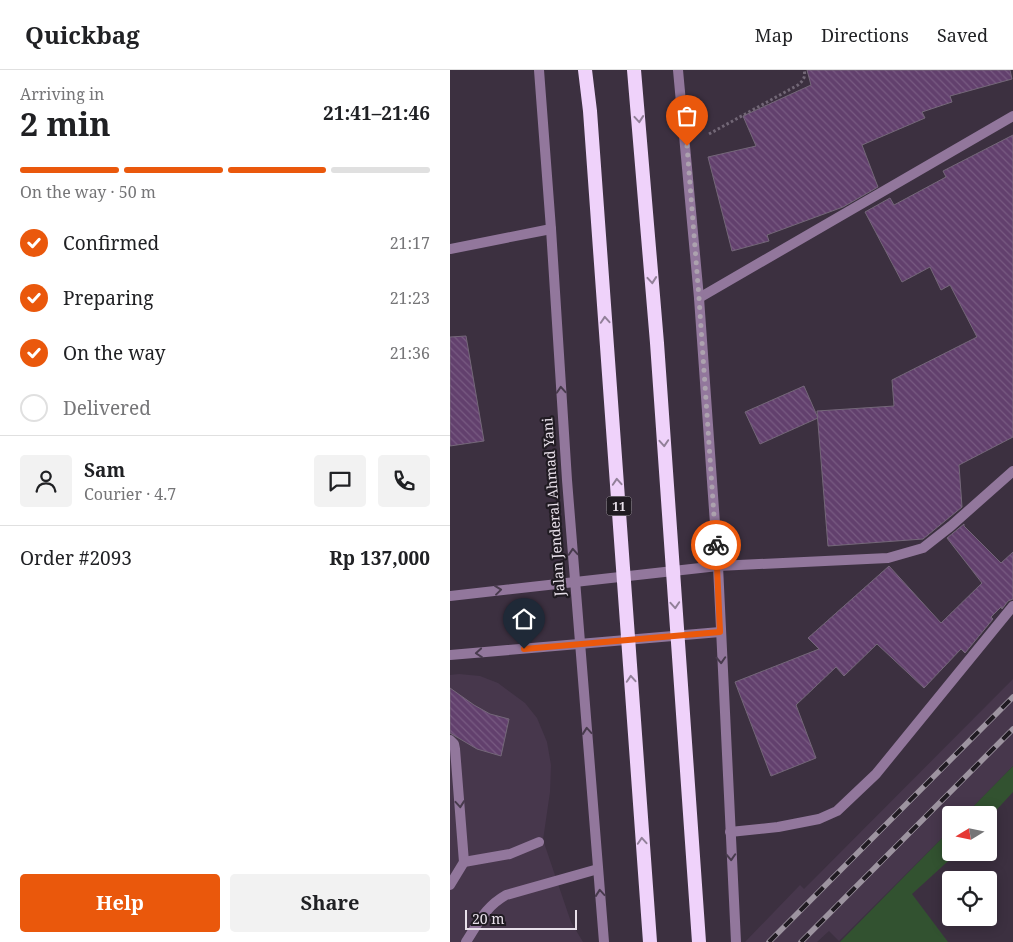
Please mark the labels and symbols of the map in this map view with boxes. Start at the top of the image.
pin [666,95,708,146]
one-way arrow [633,115,644,123]
one-way arrow [646,277,657,285]
one-way arrow [600,316,611,324]
one-way arrow [556,386,567,394]
street label: Jalan Jenderal Ahmad Yani [537,417,569,598]
one-way arrow [658,439,669,447]
one-way arrow [611,478,622,486]
road number: 11 [606,496,632,516]
courier [691,520,741,570]
one-way arrow [567,548,578,556]
one-way arrow [495,585,503,596]
pin [503,598,545,649]
one-way arrow [670,601,681,609]
one-way arrow [475,647,483,658]
one-way arrow [716,656,727,664]
one-way arrow [625,675,636,683]
one-way arrow [582,727,593,735]
one-way arrow [454,800,465,808]
north arrow [942,806,998,861]
one-way arrow [637,837,648,845]
one-way arrow [726,853,737,861]
one-way arrow [595,889,606,897]
scale bar [465,907,578,930]

